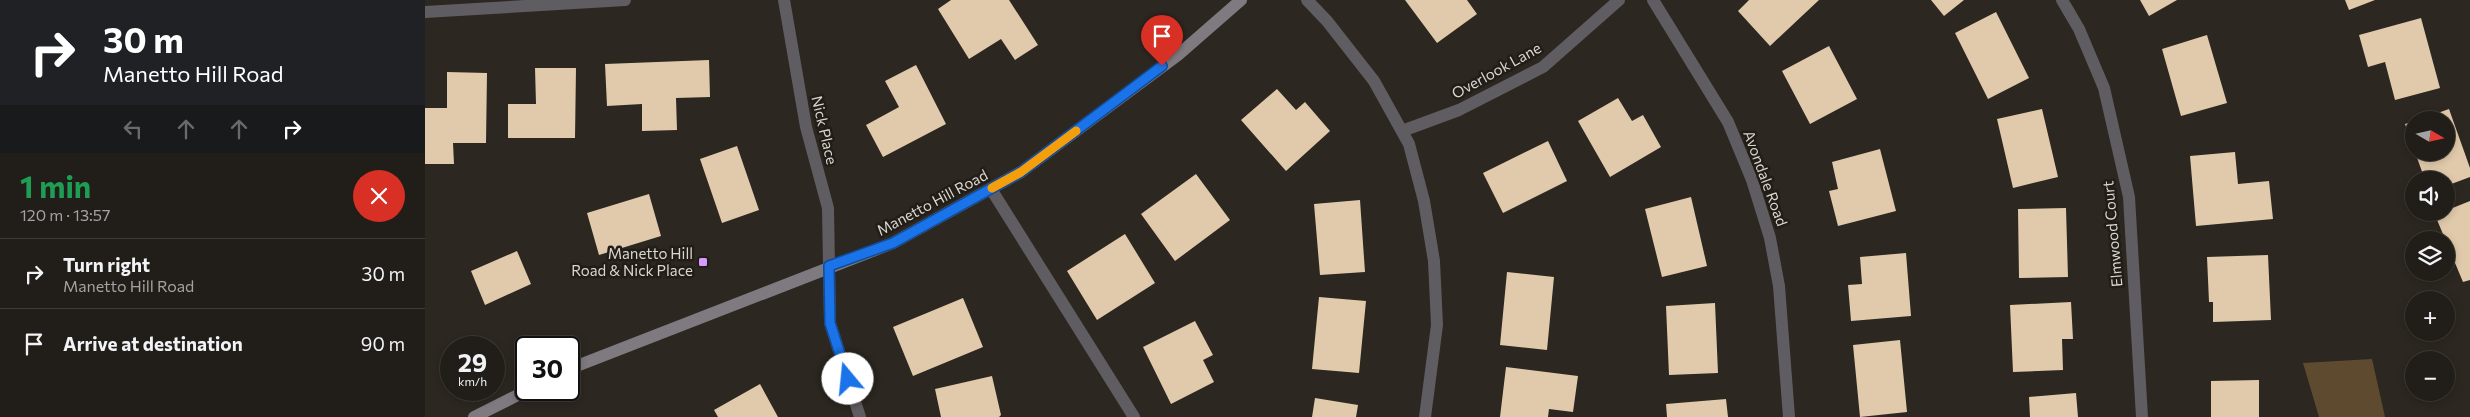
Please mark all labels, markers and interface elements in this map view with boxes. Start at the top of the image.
pin [1141,15,1183,66]
text: 30 m [103,17,184,60]
icon: right [20,20,85,85]
icon: arrive [1148,22,1176,50]
street label: Overlook Lane [1448,38,1544,102]
text: Manetto Hill Road [103,60,284,87]
street label: Nick Place [808,94,842,166]
north arrow [2405,111,2455,161]
map controls [2405,111,2455,401]
icon: left [119,115,147,143]
icon: ahead [172,115,200,143]
icon: ahead [225,115,253,143]
icon: right [278,115,306,143]
street label: Avondale Road [1740,128,1792,228]
street label: Manetto Hill Road [873,165,991,239]
text: 1 min [20,167,91,204]
button: close [353,170,405,222]
button: sound [2405,171,2455,221]
street label: Elmwood Court [2098,180,2126,288]
text: 120 m · 13:57 [20,205,110,224]
button: layers [2405,231,2455,281]
place label: Manetto Hill Road & Nick Place [571,244,693,279]
text: Turn right [63,253,150,276]
marker: Manetto Hill Road & Nick Place [697,256,709,268]
icon: right [20,260,48,288]
text: 30 m [362,262,405,285]
text: Manetto Hill Road [63,276,194,295]
button: + [2405,291,2455,341]
icon: arrive [20,330,48,358]
text: Arrive at destination [63,332,243,355]
text: 90 m [361,332,405,355]
speed limit sign: 30 [515,336,580,401]
text: 29 [458,347,487,377]
button: − [2405,351,2455,401]
position arrow [821,352,873,404]
text: km/h [458,374,487,388]

